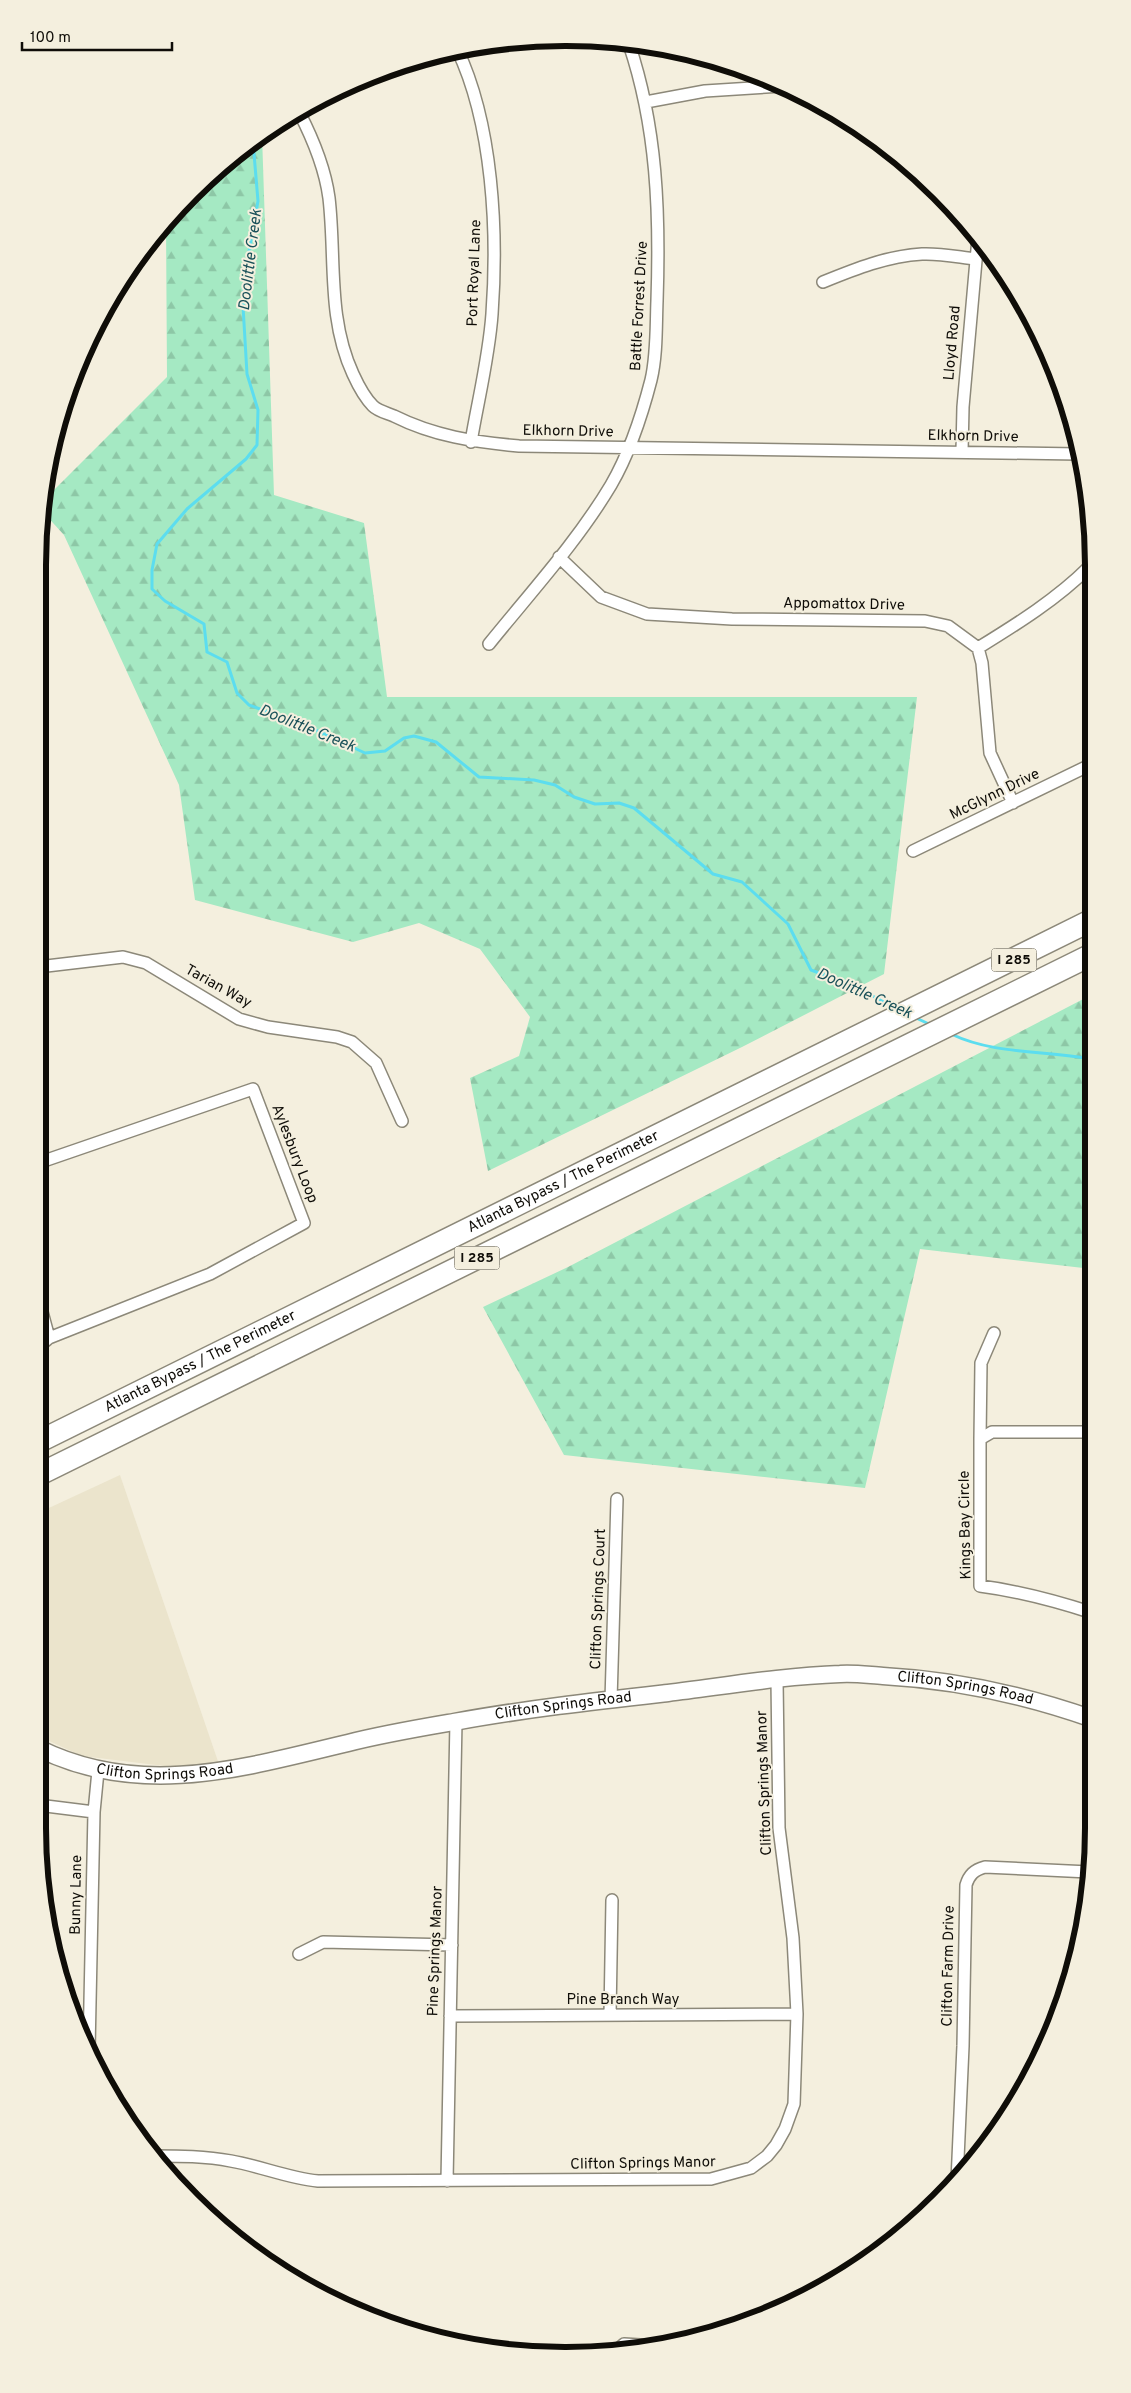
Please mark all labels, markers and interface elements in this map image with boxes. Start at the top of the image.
scale bar [22,20,172,52]
text: 100 m [30,29,71,48]
water label: Doolittle Creek [235,207,267,312]
street label: Port Royal Lane [464,219,486,327]
street label: Battle Forrest Drive [627,240,653,372]
street label: Lloyd Road [940,305,966,381]
street label: Elkhorn Drive [522,422,614,442]
street label: Elkhorn Drive [927,427,1019,447]
street label: Appomattox Drive [783,594,905,616]
water label: Doolittle Creek [256,701,359,758]
street label: McGlynn Drive [947,765,1043,825]
road number: I 285 [992,948,1036,972]
street label: Tarian Way [181,961,255,1013]
water label: Doolittle Creek [813,964,916,1024]
street label: Aylesbury Loop [266,1102,322,1206]
street label: Atlanta Bypass / The Perimeter [464,1126,662,1237]
road number: I 285 [454,1246,500,1270]
street label: Atlanta Bypass / The Perimeter [101,1306,299,1417]
street label: Kings Bay Circle [956,1470,976,1580]
street label: Clifton Springs Court [587,1528,611,1670]
street label: Clifton Springs Road [897,1667,1035,1710]
street label: Clifton Springs Road [493,1688,633,1724]
street label: Clifton Springs Manor [753,1710,777,1856]
street label: Clifton Springs Road [94,1759,235,1785]
street label: Bunny Lane [67,1855,87,1935]
street label: Pine Springs Manor [424,1885,448,2017]
street label: Clifton Farm Drive [938,1905,960,2027]
street label: Pine Branch Way [567,1991,679,2010]
street label: Clifton Springs Manor [570,2153,716,2175]

